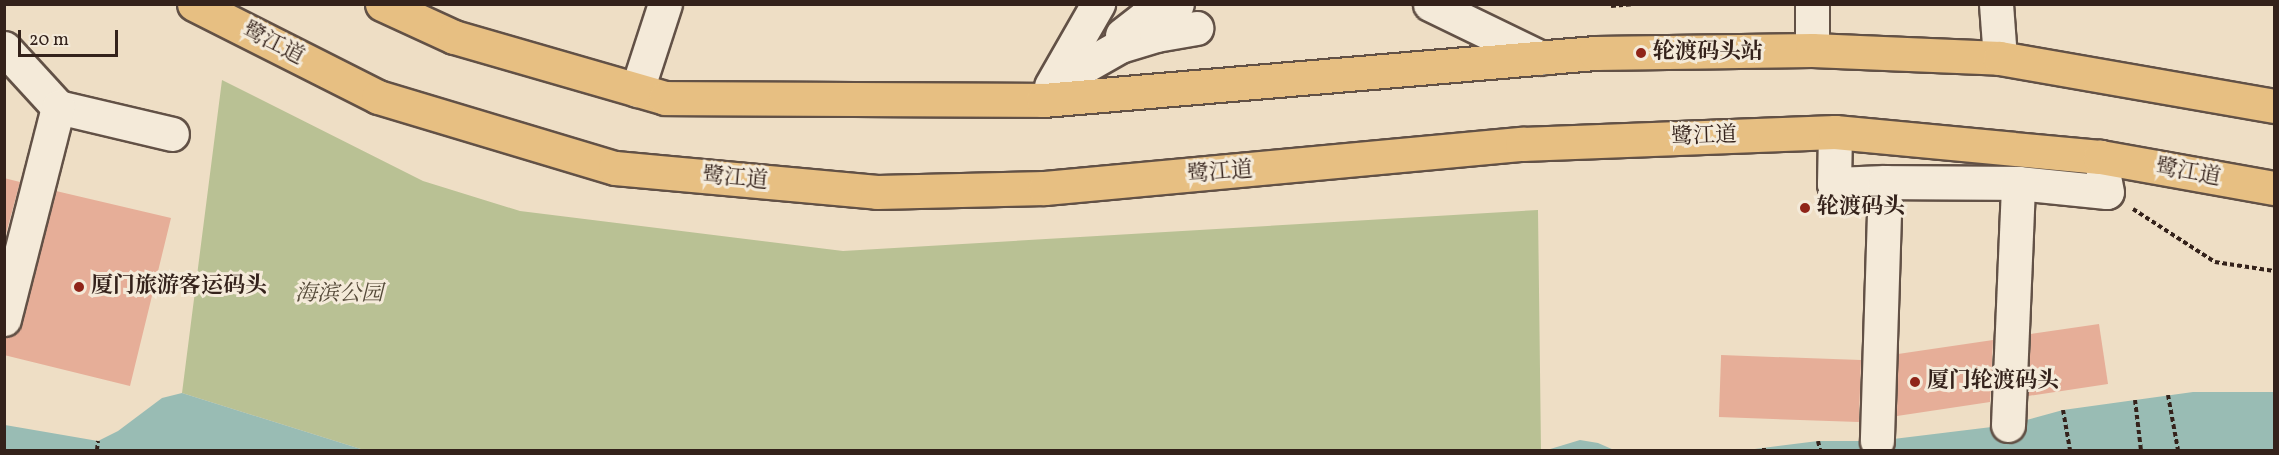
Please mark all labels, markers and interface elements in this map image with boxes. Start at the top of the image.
street label: 鹭江道 [238,17,308,71]
scale bar [21,18,122,56]
text: 20 m [29,28,69,53]
place label: 轮渡码头站 [1653,40,1763,66]
marker: 轮渡码头站 [1634,46,1648,60]
street label: 鹭江道 [1671,123,1737,151]
street label: 鹭江道 [2153,154,2223,192]
street label: 鹭江道 [1186,157,1254,189]
street label: 鹭江道 [701,163,769,195]
place label: 轮渡码头 [1817,195,1905,221]
marker: 轮渡码头 [1798,201,1812,215]
place label: 厦门旅游客运码头 [91,274,267,300]
marker: 厦门旅游客运码头 [72,280,86,294]
park label: 海滨公园 [295,282,383,308]
place label: 厦门轮渡码头 [1927,369,2059,395]
marker: 厦门轮渡码头 [1908,375,1922,389]

